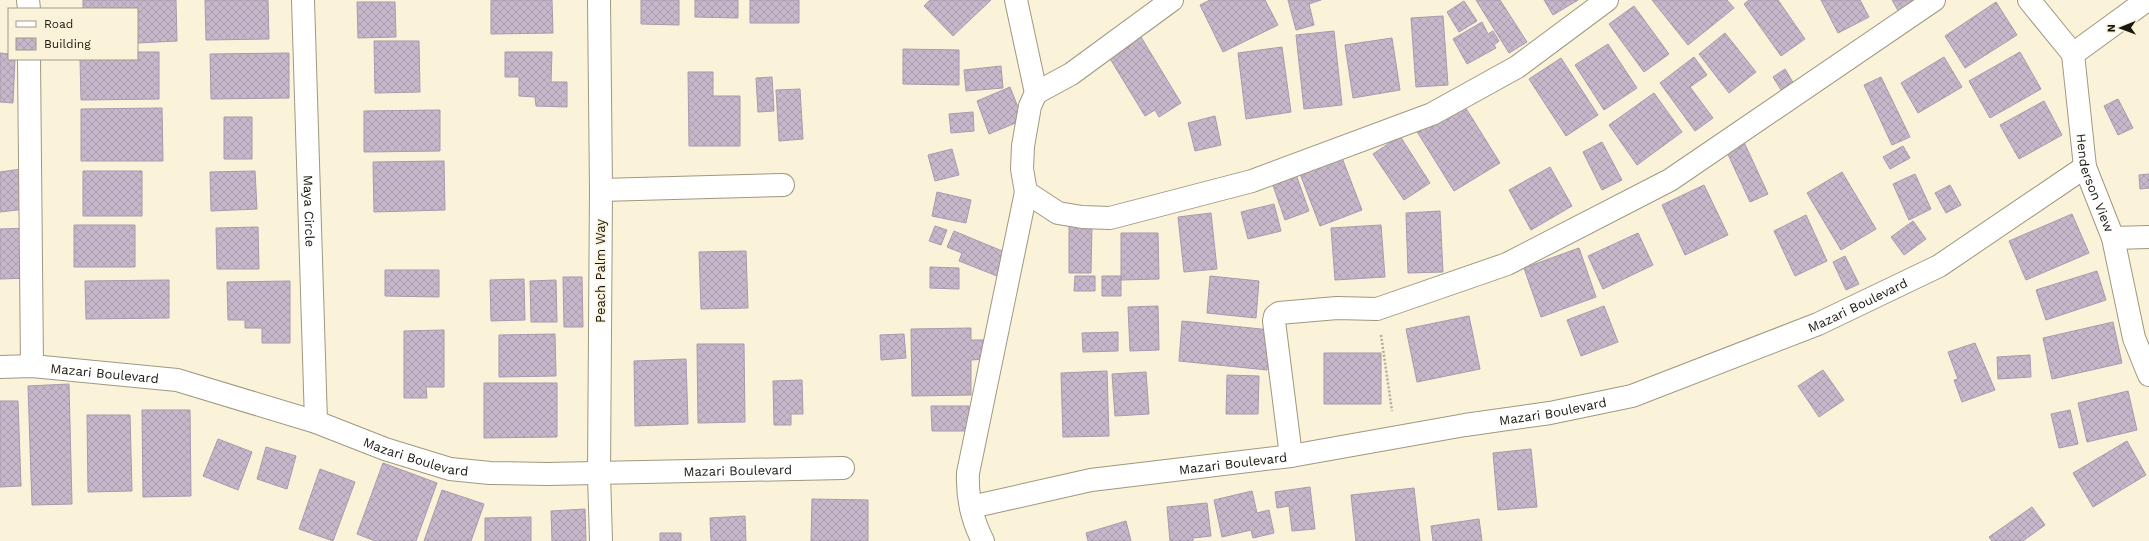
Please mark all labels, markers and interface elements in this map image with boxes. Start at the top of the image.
legend [8,8,138,60]
north arrow [2101,8,2141,48]
text: Road [44,17,73,31]
text: N [2105,24,2118,32]
text: Building [44,37,91,51]
street label: Henderson View [2073,133,2117,234]
street label: Maya Circle [300,175,318,247]
street label: Peach Palm Way [593,219,608,323]
street label: Mazari Boulevard [1806,275,1910,335]
street label: Mazari Boulevard [50,361,159,386]
street label: Mazari Boulevard [1498,394,1608,428]
street label: Mazari Boulevard [361,434,469,479]
street label: Mazari Boulevard [1178,450,1288,477]
street label: Mazari Boulevard [683,462,792,479]

